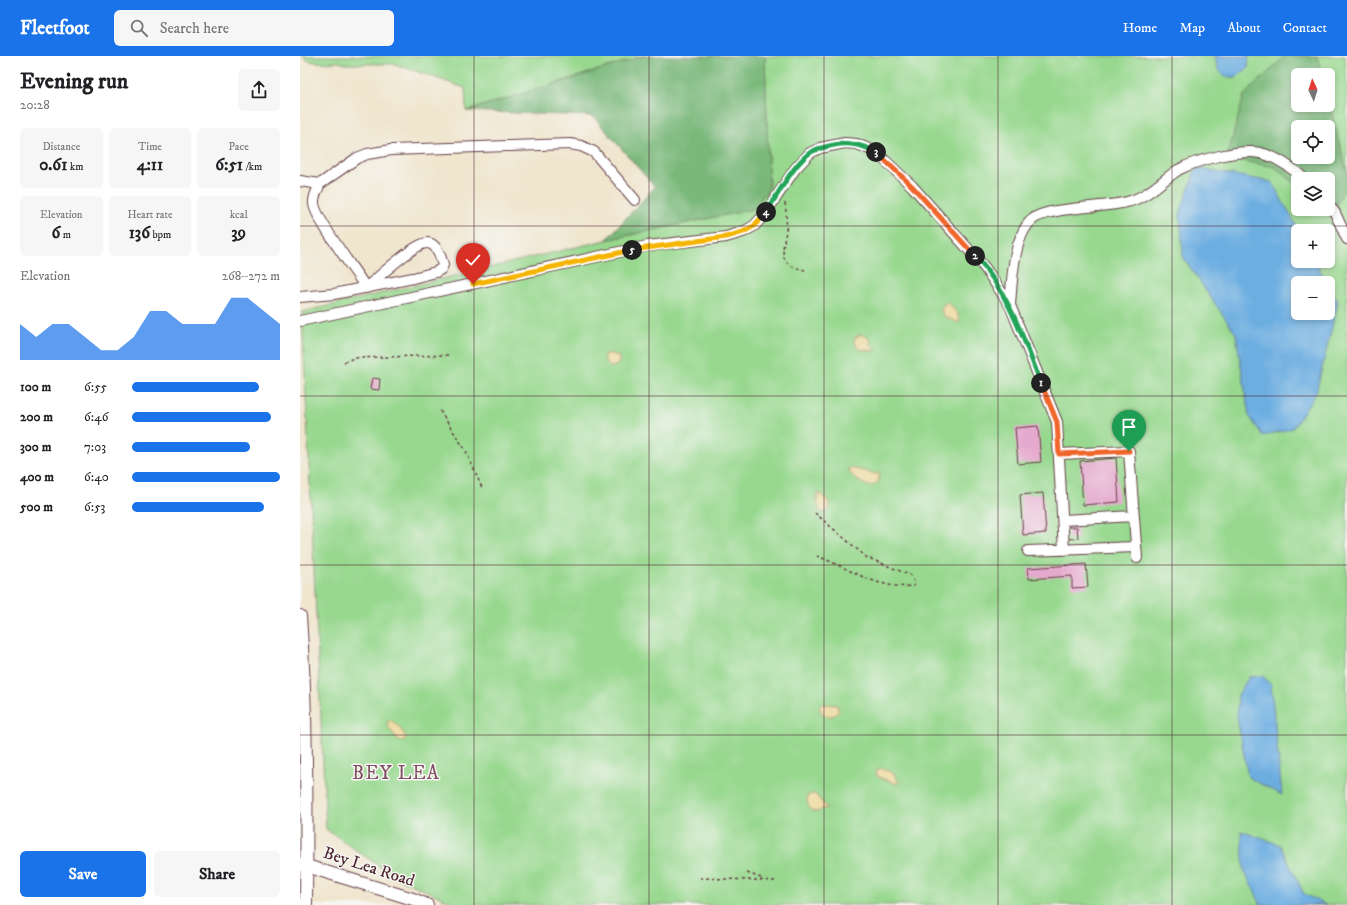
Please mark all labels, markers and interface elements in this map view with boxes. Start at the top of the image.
search box [114,10,394,46]
text: Fleetfoot [20,17,90,40]
icon: search [128,17,150,39]
text: Search here [160,19,229,38]
text: Home [1123,19,1157,37]
text: Map [1179,19,1205,37]
text: About [1227,19,1261,37]
text: Contact [1283,19,1327,37]
text: Evening run [20,68,128,95]
north arrow [1291,68,1335,112]
map controls [1291,68,1335,320]
button: share [238,69,280,111]
text: 20:28 [20,97,50,113]
button: locate [1291,120,1335,164]
text: Distance [42,140,80,154]
text: Time [138,140,162,154]
text: Pace [228,140,249,154]
pin: 3 [866,142,886,162]
text: 3 [874,145,878,159]
text: 0.61 [39,154,67,176]
text: 4:11 [137,154,163,176]
text: 6:51 [215,154,243,176]
text: km [67,160,83,174]
text: /km [243,160,262,174]
button: layers [1291,172,1335,216]
pin: 4 [756,202,776,222]
text: 4 [763,205,769,219]
text: Elevation [40,208,83,222]
text: Heart rate [127,208,173,222]
text: kcal [230,208,248,222]
text: 6 [52,222,60,244]
text: 136 [129,222,150,244]
text: 39 [231,222,246,244]
button: + [1291,224,1335,268]
text: m [60,228,71,242]
text: bpm [150,228,171,242]
pin: 5 [622,240,642,260]
pin [456,243,490,284]
text: 5 [629,243,635,257]
pin: 2 [965,246,985,266]
icon: check [462,249,484,271]
text: 2 [972,249,978,263]
text: Elevation [20,268,70,284]
text: 268–272 m [222,268,280,284]
button: − [1291,276,1335,320]
pin: 1 [1031,373,1051,393]
text: 1 [1039,376,1043,390]
text: 100 m [20,379,51,395]
text: 6:55 [84,379,107,395]
text: 200 m [20,409,53,425]
text: 6:46 [84,409,108,425]
pin [1112,410,1146,451]
icon: arrive [1118,416,1140,438]
text: 300 m [20,439,51,455]
text: 7:03 [84,439,106,455]
text: 400 m [20,469,54,485]
text: 6:40 [84,469,109,485]
text: 500 m [20,499,53,515]
text: 6:53 [84,499,105,515]
district label: BEY LEA [352,762,440,785]
street label: Bey Lea Road [320,842,418,892]
button: Save [20,851,146,897]
button: Share [154,851,280,897]

